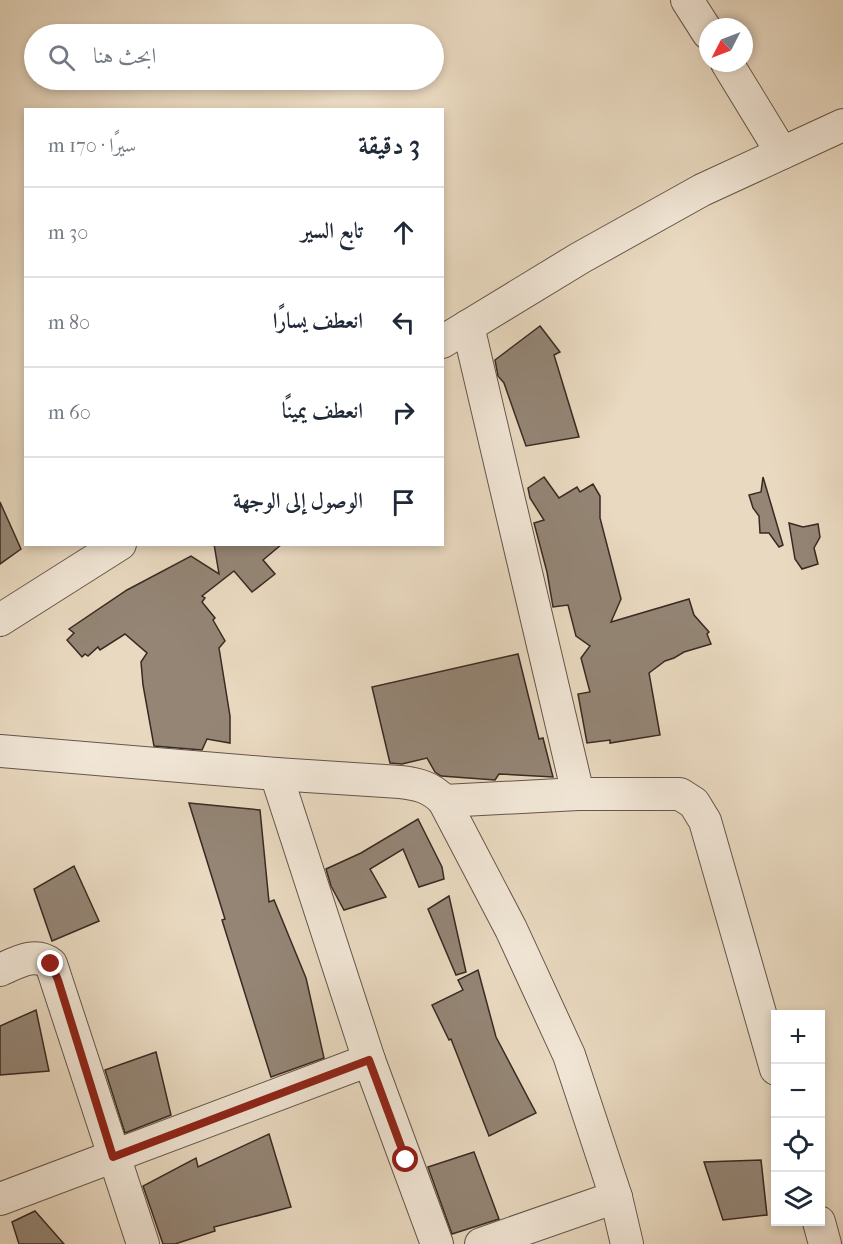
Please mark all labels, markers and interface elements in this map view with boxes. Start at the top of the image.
north arrow [699,18,753,72]
search box [24,24,444,90]
icon: search [45,41,78,74]
text: ابحث هنا [93,43,156,69]
text: 3 دقيقة [358,130,420,161]
text: سيرًا · 170 m [48,134,136,157]
icon: ahead [387,216,420,249]
text: تابع السير [301,218,363,244]
text: 30 m [48,221,88,244]
icon: left [387,306,420,339]
text: انعطف يسارًا [273,308,363,334]
text: 80 m [48,311,90,334]
icon: right [387,396,420,429]
text: انعطف يمينًا [282,398,363,424]
text: 60 m [48,401,91,424]
icon: arrive [387,486,420,519]
text: الوصول إلى الوجهة [233,488,363,514]
route end [37,950,63,976]
map controls [771,1010,825,1226]
button: + [771,1010,825,1064]
button: − [771,1064,825,1118]
button: locate [771,1118,825,1172]
route start [392,1146,418,1172]
button: layers [771,1172,825,1226]

